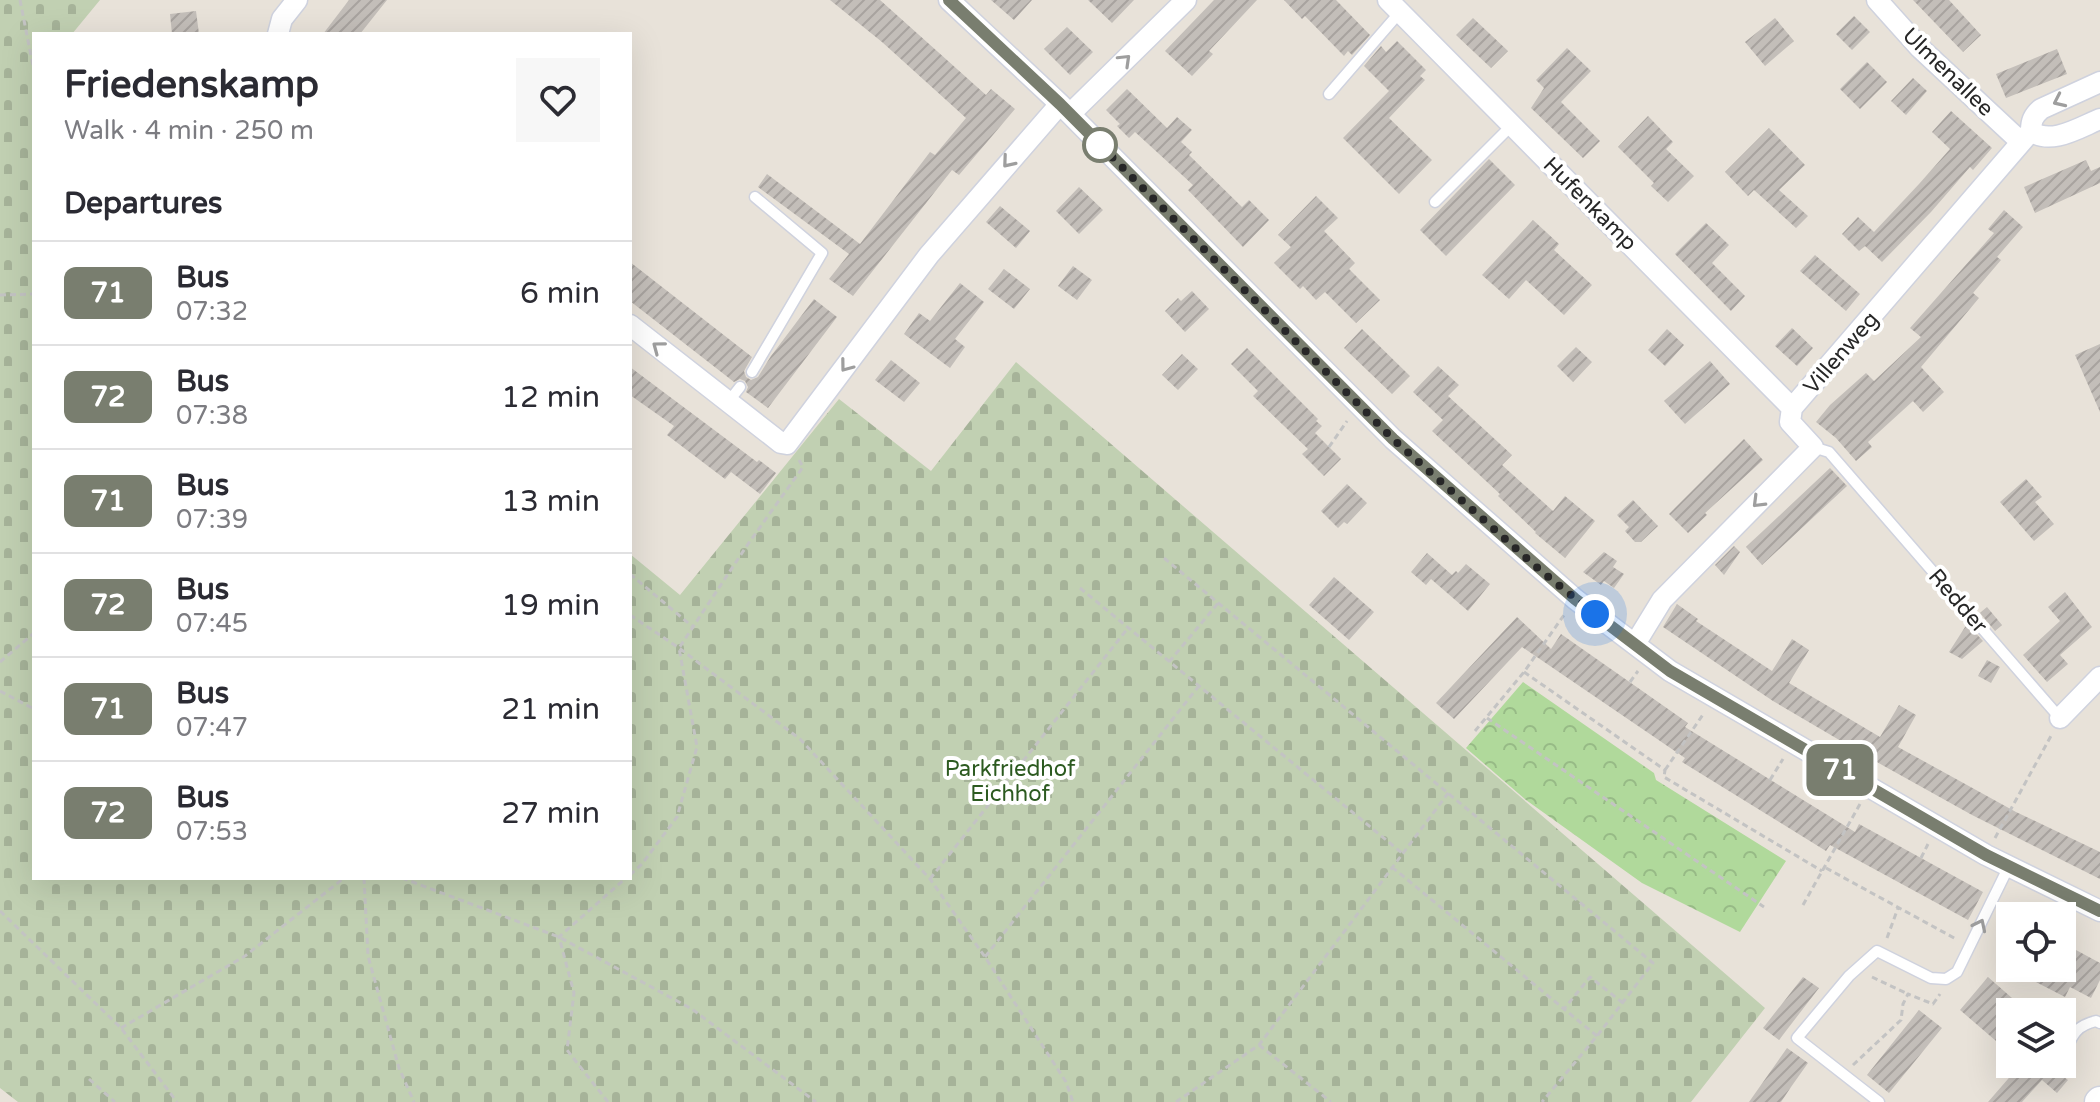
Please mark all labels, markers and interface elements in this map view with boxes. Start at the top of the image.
street label: Ulmenallee [1897,22,1999,122]
one-way arrow [1116,54,1130,69]
button: heart [516,58,600,142]
text: Friedenskamp [64,62,319,108]
one-way arrow [2053,91,2067,107]
text: Walk · 4 min · 250 m [64,115,314,146]
unlabelled marker [1083,128,1117,162]
street label: Hufenkamp [1538,152,1642,256]
one-way arrow [1003,153,1018,168]
text: Departures [64,185,222,222]
text: Bus [176,259,229,296]
text: 6 min [520,275,600,312]
text: 71 [90,276,126,310]
text: 07:32 [176,296,248,327]
street label: Villenweg [1798,306,1884,400]
one-way arrow [652,342,667,356]
one-way arrow [841,357,855,371]
text: Bus [176,363,229,400]
text: 12 min [501,379,600,416]
text: 72 [90,380,126,414]
text: 07:38 [176,400,248,431]
text: Bus [176,467,229,504]
text: 13 min [501,483,600,520]
text: 71 [90,484,126,518]
one-way arrow [1753,493,1767,508]
text: 07:39 [176,504,248,535]
street label: Redder [1923,564,1993,639]
text: Bus [176,571,229,608]
text: 19 min [501,587,600,624]
text: 72 [90,588,126,622]
your location [1575,594,1615,634]
text: 07:45 [176,608,248,639]
text: Bus [176,675,229,712]
text: 21 min [501,691,600,728]
text: 71 [90,692,126,726]
text: 07:47 [176,712,248,743]
line badge: 71 [1804,744,1876,796]
text: 71 [1822,753,1858,787]
park label: Parkfriedhof Eichhof [945,756,1076,807]
text: Bus [176,779,229,816]
text: 27 min [501,795,600,832]
text: 72 [90,796,126,830]
text: 07:53 [176,816,248,847]
map controls [1996,902,2076,1078]
button: locate [1996,902,2076,982]
one-way arrow [1970,919,1986,934]
button: layers [1996,998,2076,1078]

